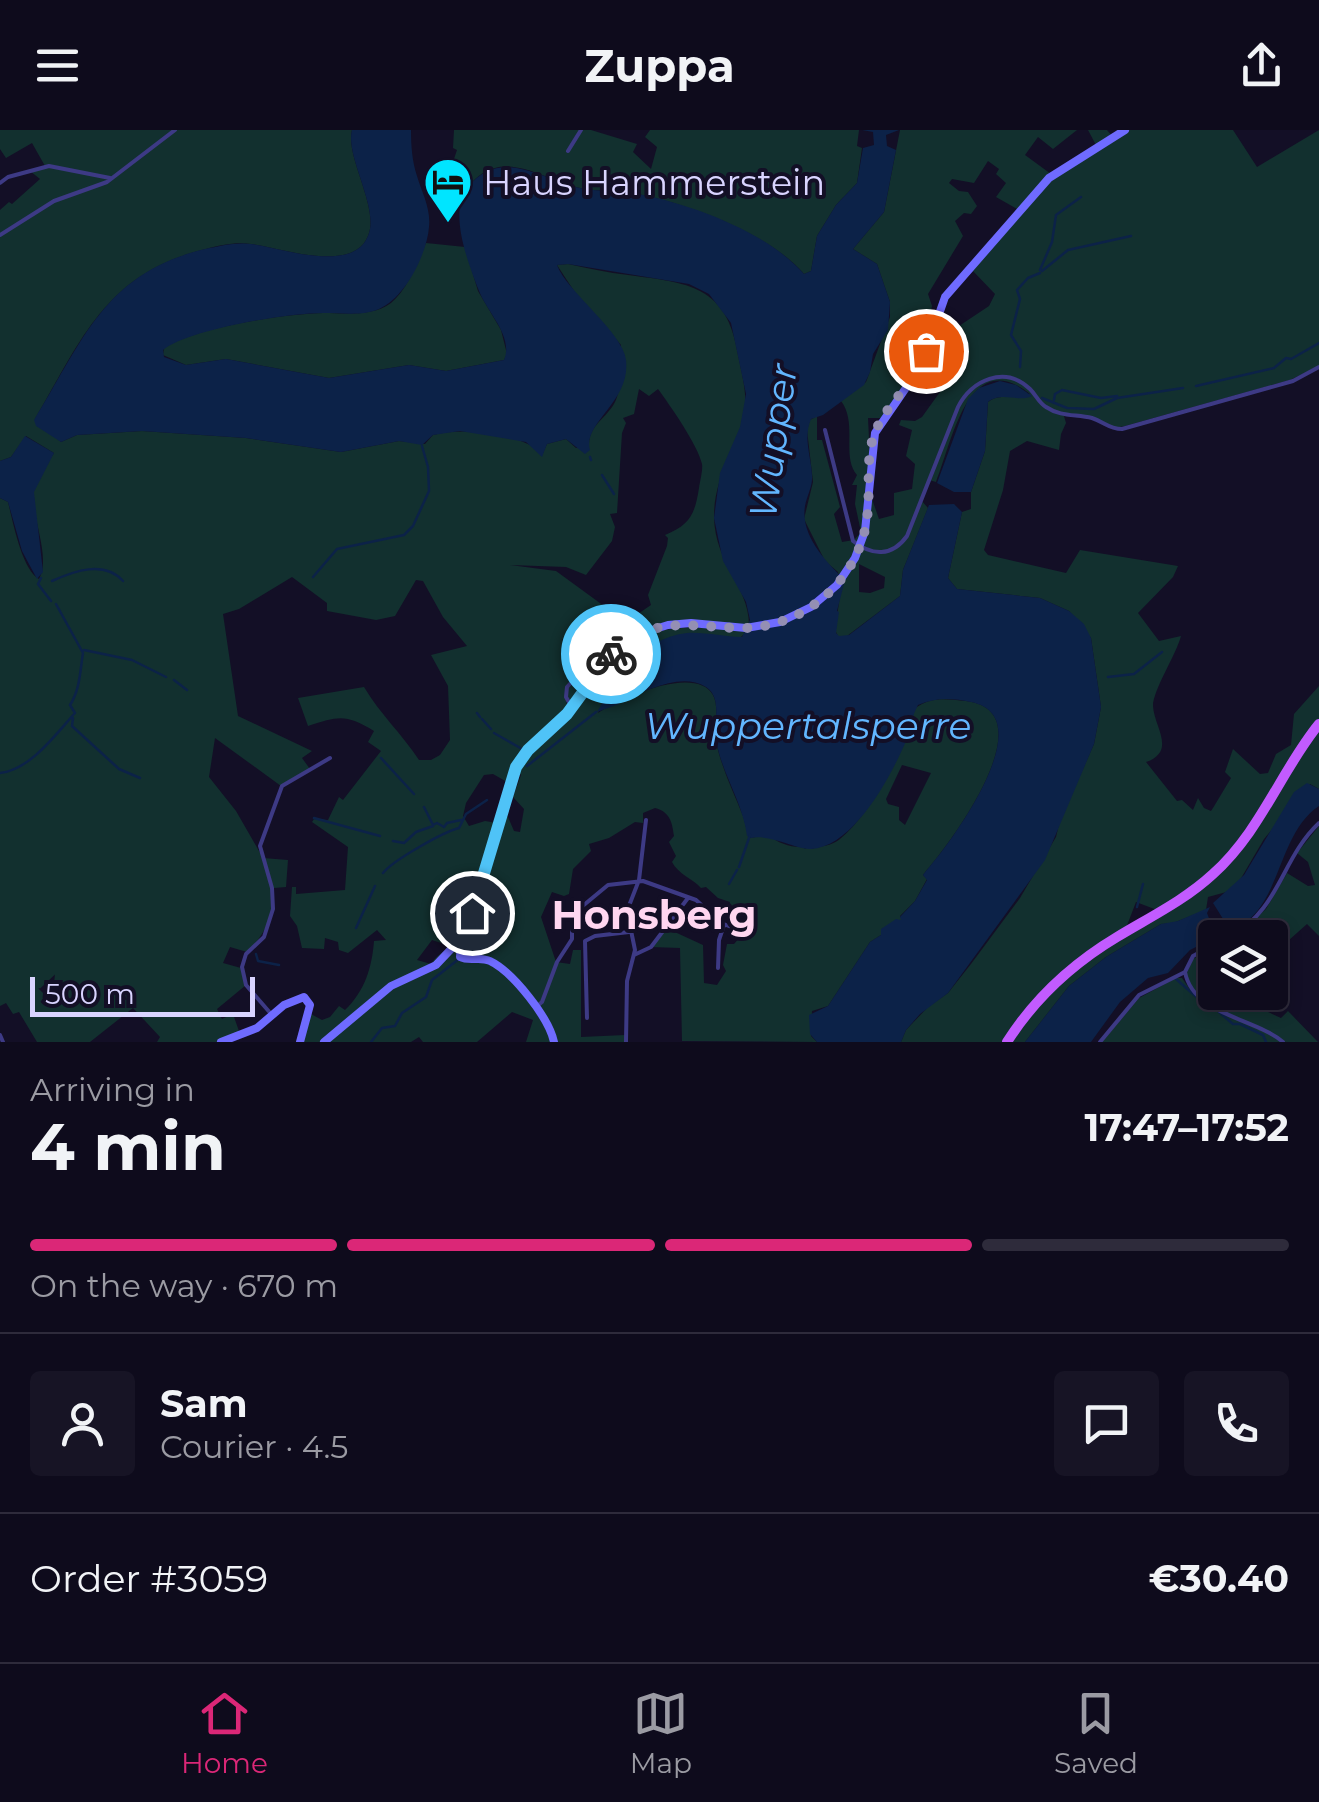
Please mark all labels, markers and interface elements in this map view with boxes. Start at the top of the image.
icon: menu [30,38,85,93]
text: Zuppa [584,38,735,93]
icon: share [1234,38,1289,93]
hotel icon: Haus Hammerstein [422,156,474,224]
place label: Haus Hammerstein [483,161,825,204]
pin [884,309,969,394]
icon: bag [899,324,954,379]
water label: Wupper [739,360,807,521]
courier [561,604,661,704]
icon: bike [584,627,639,682]
water label: Wuppertalsperre [645,702,971,749]
pin [430,871,515,956]
icon: home [445,886,500,941]
district label: Honsberg [551,890,757,939]
map controls [1198,920,1288,1010]
button: layers [1198,920,1288,1010]
scale bar [30,972,255,1016]
text: 500 m [45,977,135,1011]
text: Arriving in [30,1070,195,1109]
text: 17:47–17:52 [1084,1104,1289,1151]
text: 4 min [30,1107,226,1186]
text: On the way · 670 m [30,1266,338,1305]
button: person [30,1371,135,1476]
button: chat [1054,1371,1159,1476]
button: phone [1184,1371,1289,1476]
text: Sam [160,1380,248,1427]
text: Courier · 4.5 [160,1427,348,1466]
text: Order #3059 [30,1555,268,1602]
text: €30.40 [1148,1555,1289,1602]
tab: Home [181,1686,268,1780]
tab: Map [630,1686,692,1780]
tab: Saved [1054,1686,1138,1780]

